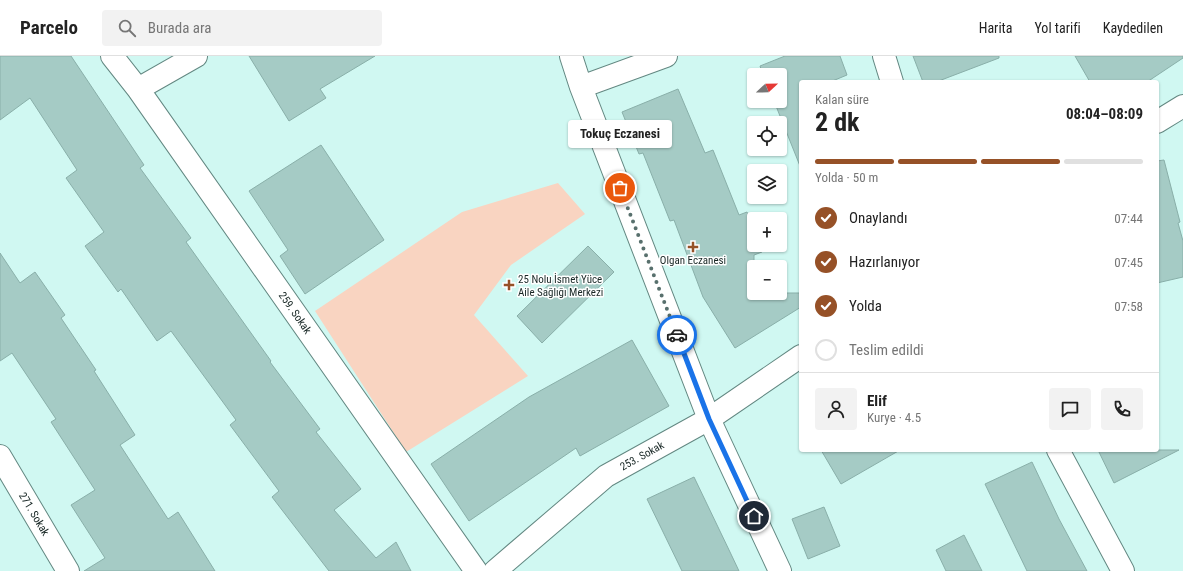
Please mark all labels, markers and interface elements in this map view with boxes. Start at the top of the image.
search box [102,10,382,46]
text: Parcelo [20,16,78,39]
icon: search [116,17,138,39]
text: Burada ara [148,19,211,37]
text: Harita [979,20,1012,36]
text: Yol tarifi [1034,20,1081,36]
text: Kaydedilen [1103,20,1163,36]
north arrow [747,68,787,108]
map controls [747,68,787,300]
text: Kalan süre [815,92,869,107]
text: 08:04–08:09 [1066,105,1143,123]
text: 2 dk [815,107,859,137]
button: locate [747,116,787,156]
callout: Tokuç Eczanesi [568,120,672,148]
text: Tokuç Eczanesi [580,126,660,141]
button: layers [747,164,787,204]
text: Yolda · 50 m [815,170,878,185]
pin [603,171,637,205]
icon: bag [609,177,631,199]
icon: check [815,207,837,229]
text: Onaylandı [849,209,907,227]
text: 07:44 [1114,211,1143,226]
button: + [747,212,787,252]
marker: Olgan Eczanesi [688,242,698,252]
icon: check [815,251,837,273]
text: Hazırlanıyor [849,253,920,271]
place label: Olgan Eczanesi [660,254,726,267]
text: 07:45 [1114,255,1143,270]
button: − [747,260,787,300]
place label: 25 Nolu İsmet Yüce Aile Sağlığı Merkezi [518,273,603,299]
marker: 25 Nolu İsmet Yüce Aile Sağlığı Merkezi [503,279,515,291]
street label: 259. Sokak [276,290,314,336]
icon: check [815,295,837,317]
text: Yolda [849,297,882,315]
text: 07:58 [1114,299,1143,314]
courier [657,315,697,355]
icon: car [666,324,688,346]
text: Teslim edildi [849,341,924,359]
button: person [815,388,857,430]
button: chat [1049,388,1091,430]
button: phone [1101,388,1143,430]
text: Elif [867,392,887,410]
text: Kurye · 4.5 [867,410,921,425]
street label: 253. Sokak [618,439,666,473]
street label: 271. Sokak [16,490,52,538]
pin [737,499,771,533]
icon: home [743,505,765,527]

